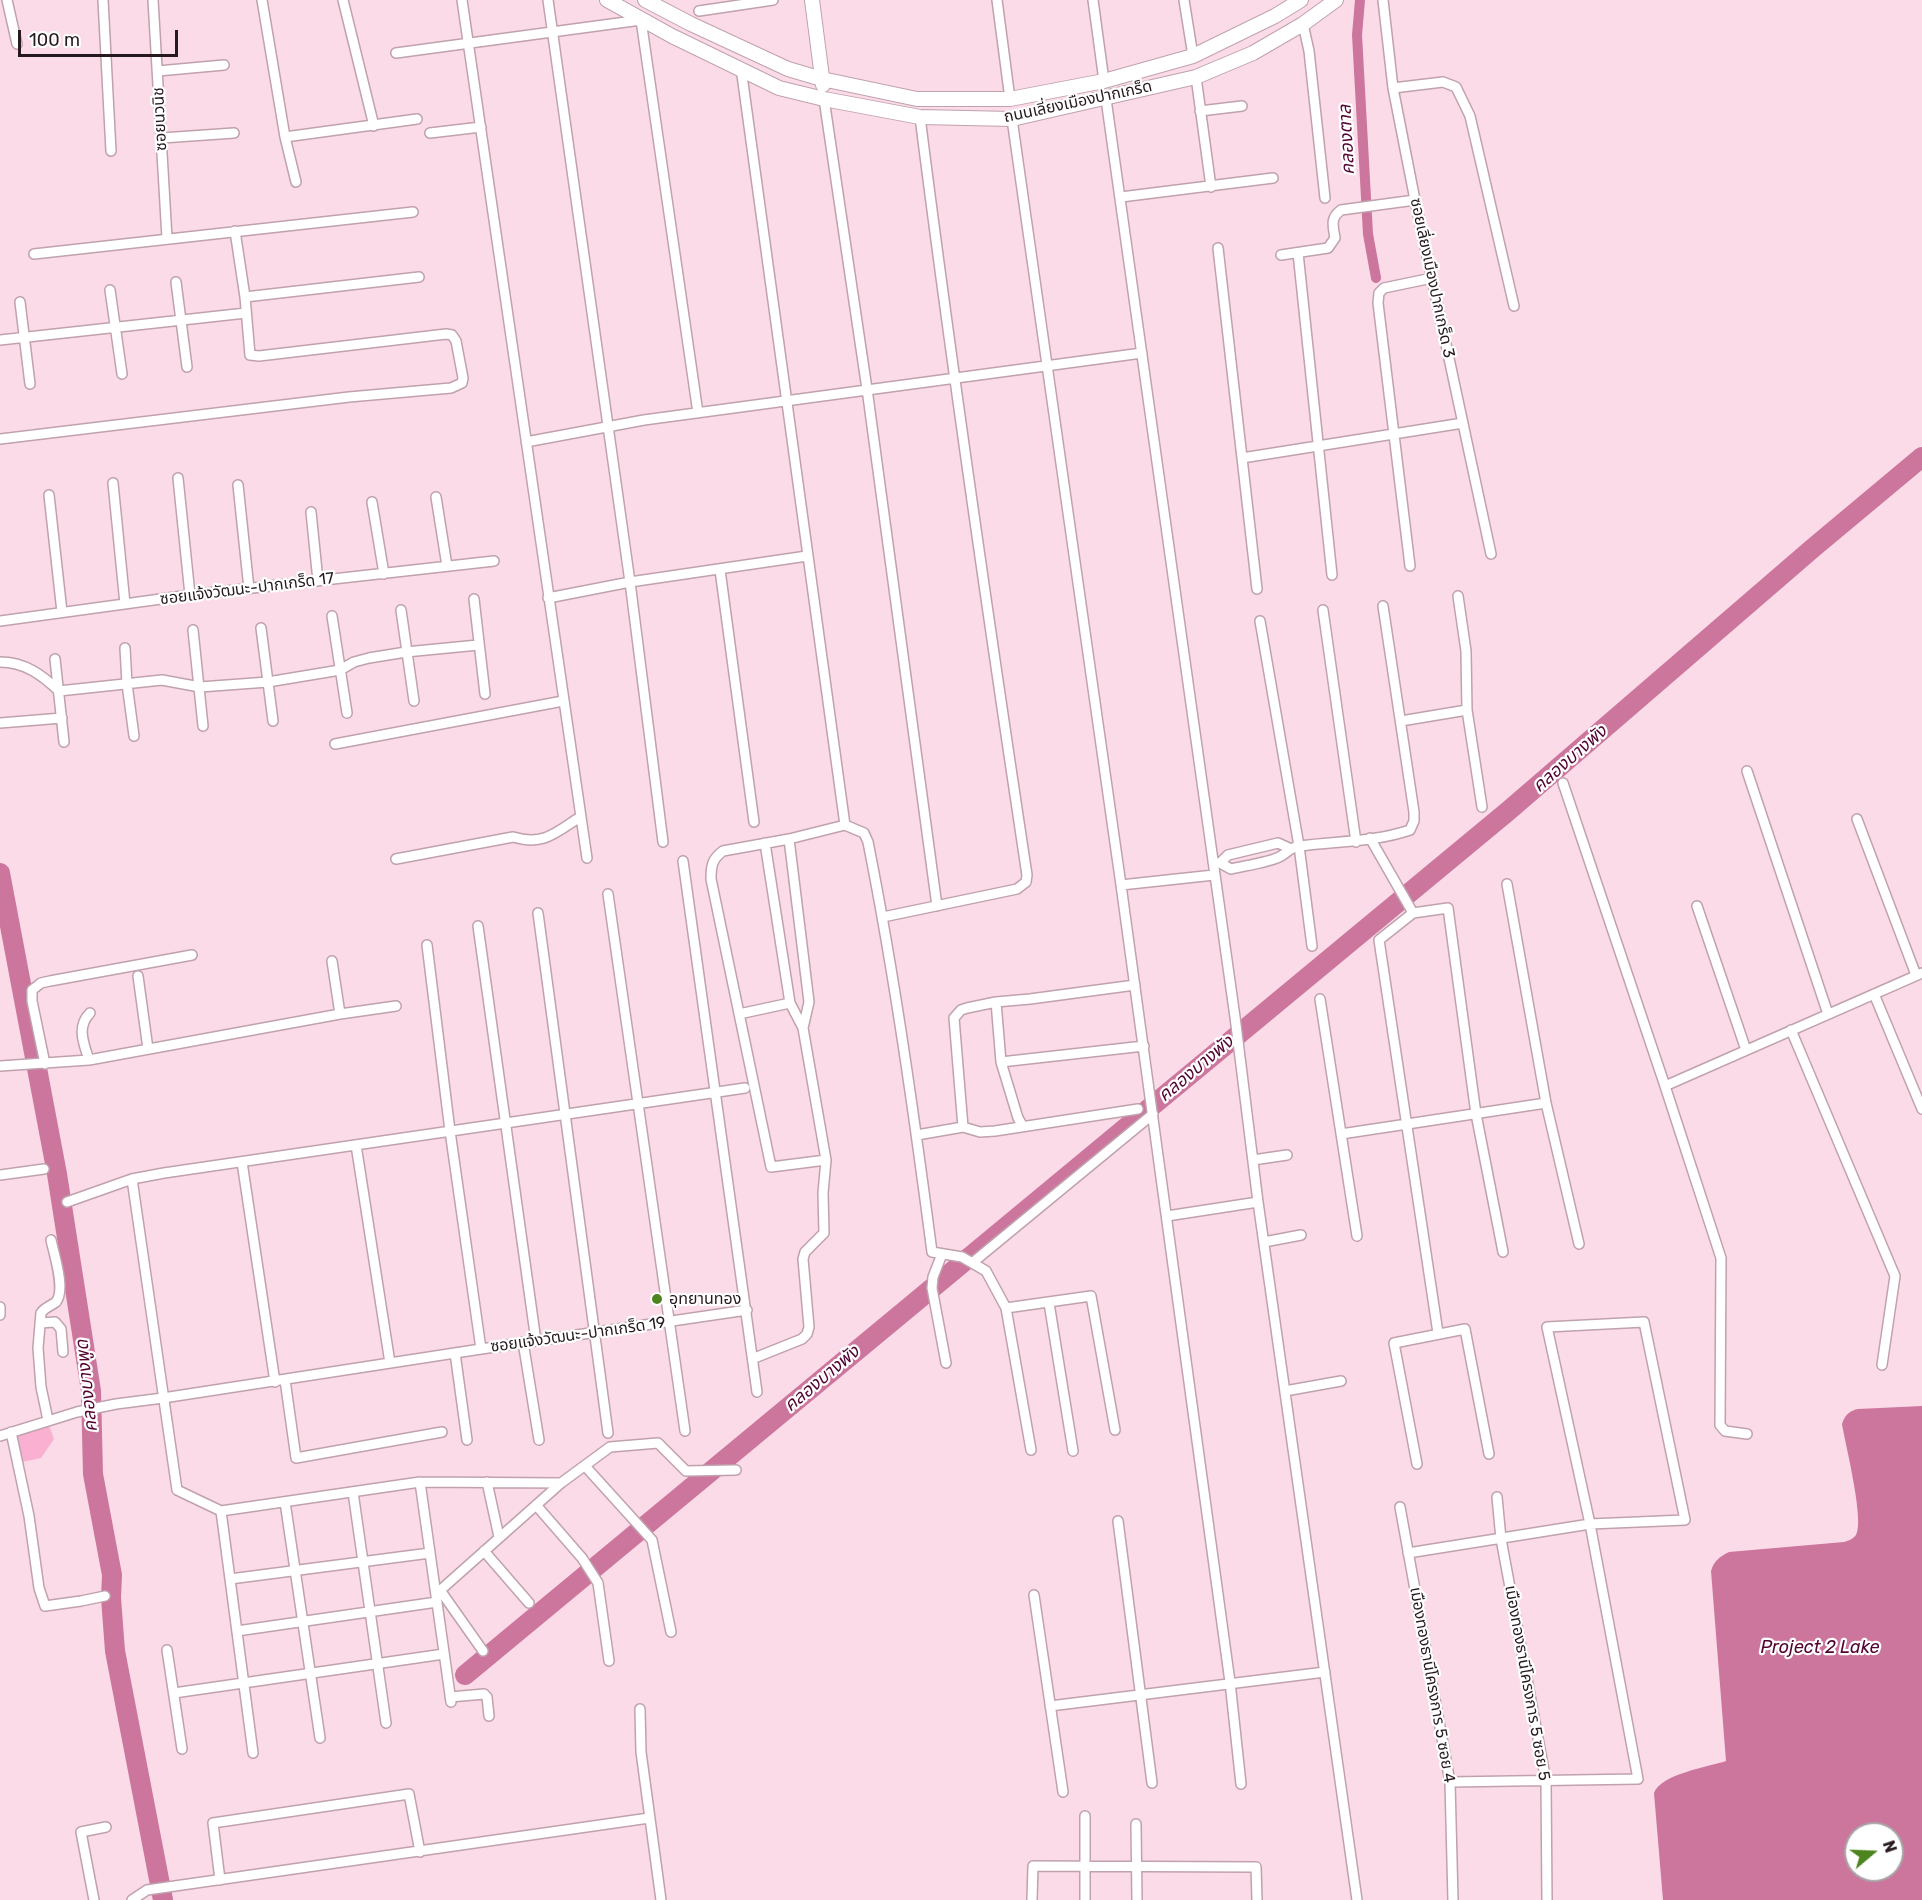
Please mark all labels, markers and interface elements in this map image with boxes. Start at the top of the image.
scale bar [21,18,182,56]
text: 100 m [29,29,80,51]
street label: ถนนเลี่ยงเมืองปากเกร็ด [1002,77,1154,127]
street label: ซอยนวนิช [149,87,171,151]
water label: คลองตาล [1334,104,1360,176]
street label: ซอยเลี่ยงเมืองปากเกร็ด 3 [1406,196,1458,360]
street label: ซอยแจ้งวัฒนะ-ปากเกร็ด 17 [159,569,335,609]
water label: คลองบางพัง [1528,721,1612,797]
water label: คลองบางพัง [1154,1031,1238,1107]
place label: อุทยานทอง [669,1289,741,1309]
marker: อุทยานทอง [650,1292,664,1306]
street label: ซอยแจ้งวัฒนะ-ปากเกร็ด 19 [489,1313,667,1357]
water label: คลองบางพูด [71,1339,103,1433]
water label: คลองบางพัง [780,1341,864,1417]
street label: เมืองทองธานีโครงการ 5 ซอย 5 [1500,1584,1554,1782]
street label: เมืองทองธานีโครงการ 5 ซอย 4 [1405,1586,1459,1784]
water label: Project 2 Lake [1760,1637,1880,1659]
north arrow [1844,1822,1904,1882]
text: N [1879,1838,1900,1855]

